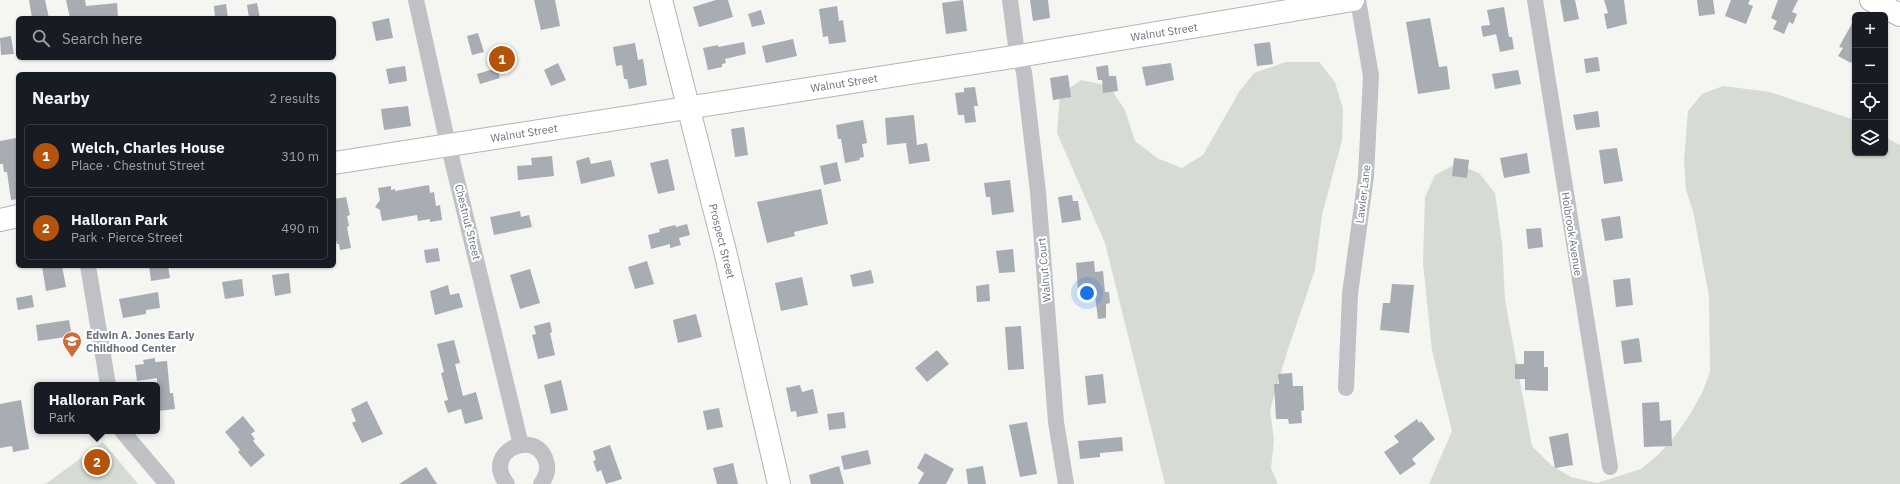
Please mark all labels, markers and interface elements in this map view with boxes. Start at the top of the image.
map controls [1852,12,1888,156]
button: + [1852,12,1888,48]
search box [16,16,336,60]
street label: Walnut Street [1129,20,1199,44]
icon: search [30,27,52,49]
text: Search here [62,29,142,48]
pin: 1 [489,44,515,74]
button: − [1852,48,1888,84]
street label: Walnut Street [809,71,879,95]
button: locate [1852,84,1888,120]
text: Nearby [32,87,90,109]
text: 2 results [269,90,320,107]
button: layers [1852,120,1888,156]
street label: Walnut Street [489,121,559,145]
text: Welch, Charles House [71,138,225,157]
text: 1 [42,148,50,165]
text: 310 m [281,148,319,165]
text: Place · Chestnut Street [71,157,205,174]
street label: Lawler Lane [1352,164,1374,224]
street label: Chestnut Street [452,183,484,261]
street label: Holbrook Avenue [1558,191,1586,277]
street label: Prospect Street [706,202,738,280]
text: Halloran Park [71,210,168,229]
text: 2 [42,220,50,237]
text: 490 m [281,220,319,237]
text: Park · Pierce Street [71,229,183,246]
street label: Walnut Court [1034,237,1054,303]
your location [1077,283,1097,303]
place label: Edwin A. Jones Early Childhood Center [86,328,194,355]
school or university icon: Edwin A. Jones Early Childhood Center [61,330,83,358]
popup [34,382,160,434]
text: Halloran Park [49,390,145,409]
text: Park [49,409,75,426]
pin: 2 [84,447,110,477]

